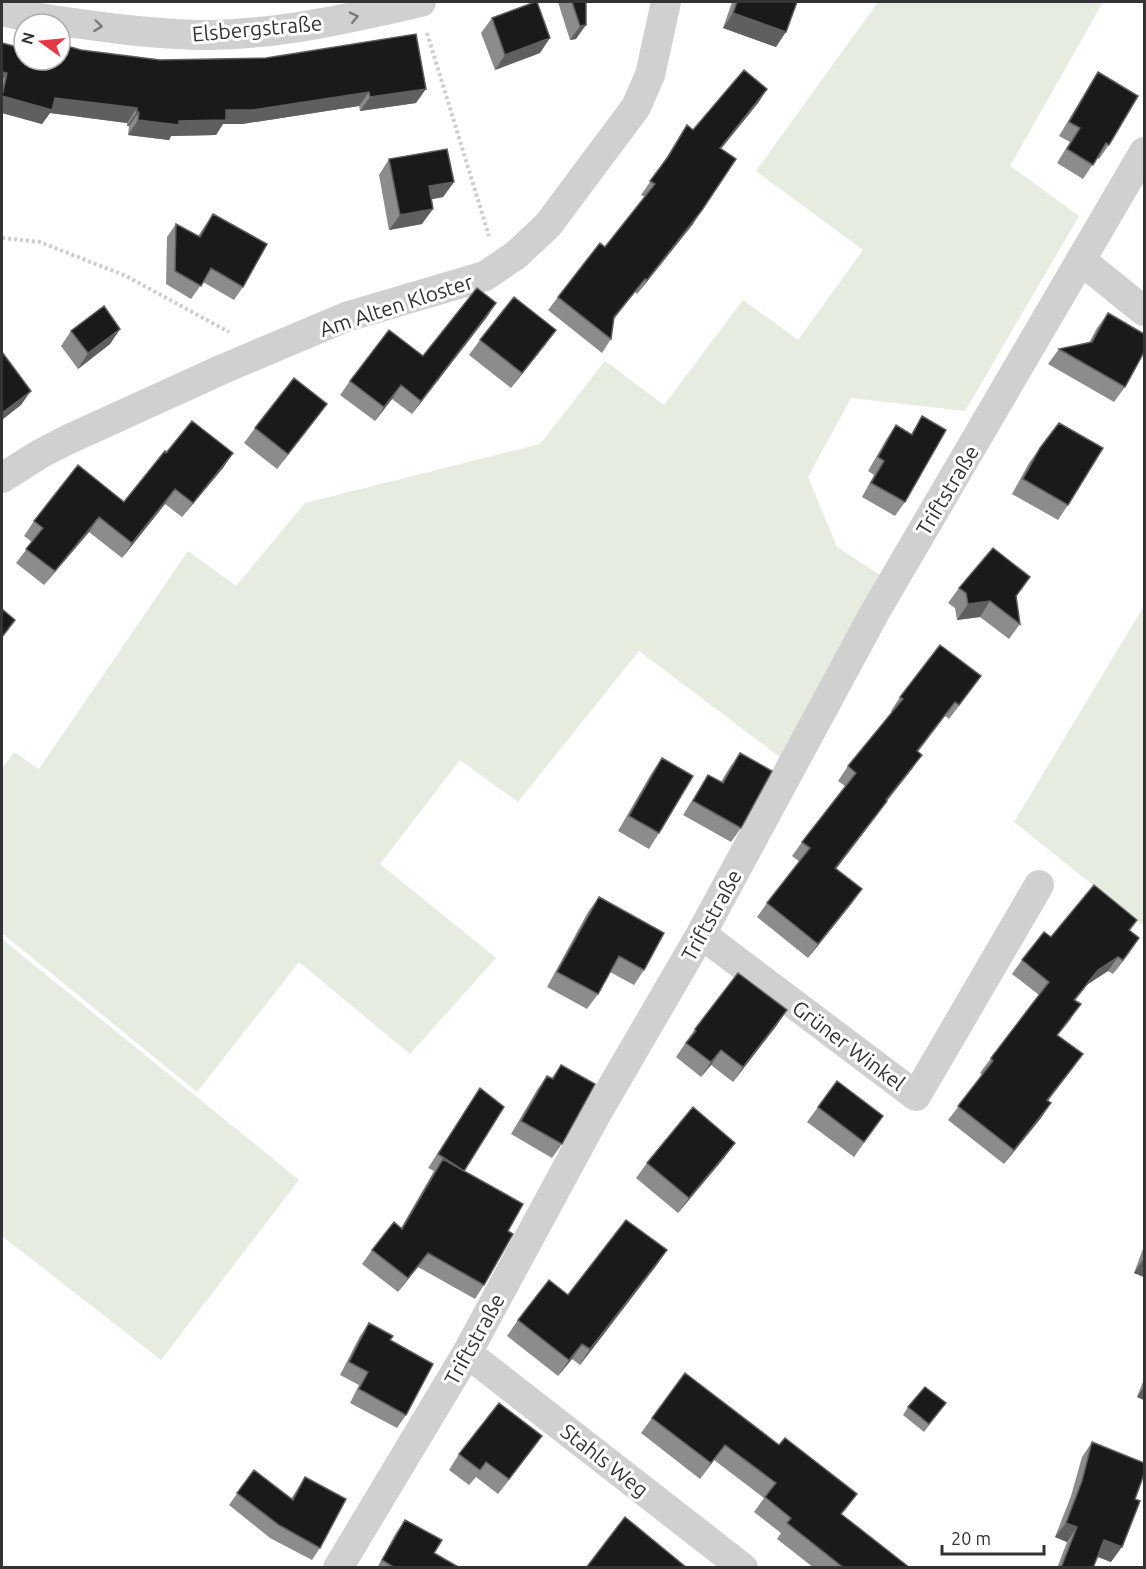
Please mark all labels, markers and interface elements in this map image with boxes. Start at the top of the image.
street label: Elsbergstraße [191,10,323,46]
one-way arrow [349,11,359,24]
north arrow [12,12,72,72]
one-way arrow [93,19,102,31]
text: N [17,30,38,46]
street label: Am Alten Kloster [316,269,476,341]
street label: Triftstraße [911,441,983,539]
street label: Triftstraße [676,865,746,965]
street label: Grüner Winkel [788,995,910,1095]
street label: Triftstraße [439,1289,509,1389]
street label: Stahls Weg [557,1418,653,1502]
scale bar [942,1518,1044,1556]
text: 20 m [951,1528,991,1548]

